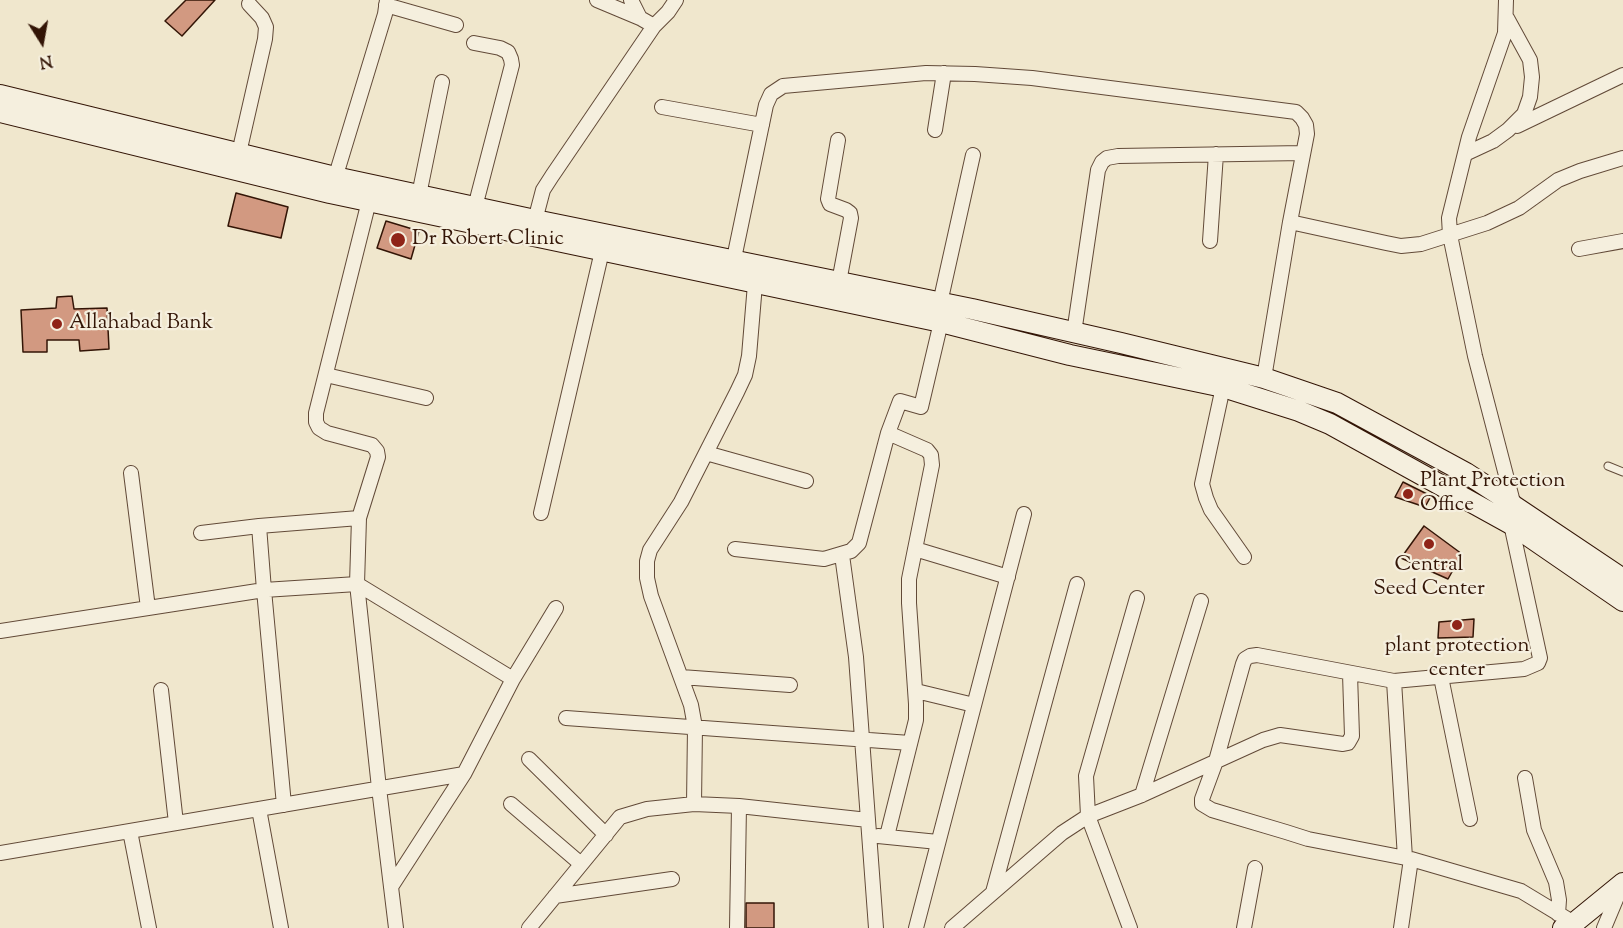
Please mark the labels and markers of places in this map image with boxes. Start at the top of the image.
place label: Dr Robert Clinic [412,227,564,253]
marker: Dr Robert Clinic [389,231,407,249]
place label: Allahabad Bank [69,311,213,337]
marker: Allahabad Bank [50,317,64,331]
place label: Plant Protection Office [1420,469,1565,519]
marker: Plant Protection Office [1401,487,1415,501]
marker: Central Seed Center [1422,537,1436,551]
place label: Central Seed Center [1373,553,1485,603]
marker: plant protection center [1450,618,1464,632]
place label: plant protection center [1384,634,1530,684]

